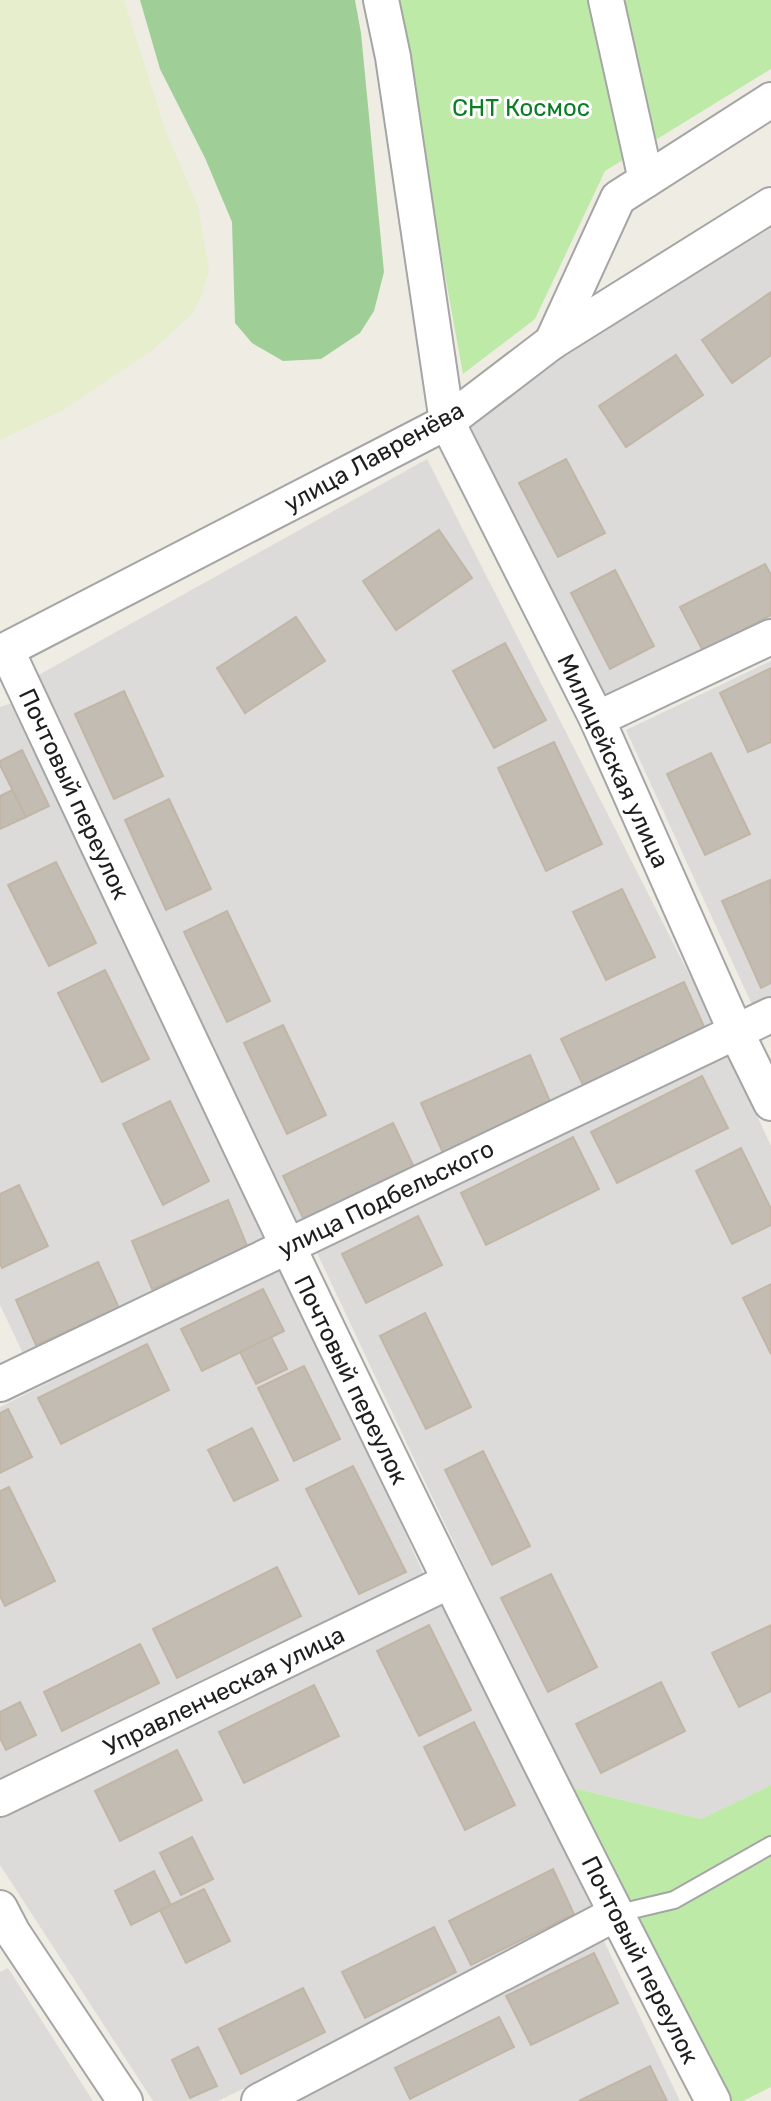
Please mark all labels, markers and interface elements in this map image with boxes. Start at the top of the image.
park label: СНТ Космос [452,94,590,122]
street label: улица Лавренёва [279,396,469,518]
street label: Милицейская улица [551,650,675,872]
street label: Почтовый переулок [13,684,135,904]
street label: улица Подбельского [274,1135,498,1263]
street label: Почтовый переулок [288,1271,414,1489]
street label: Управленческая улица [99,1620,349,1762]
street label: Почтовый переулок [576,1852,705,2068]

